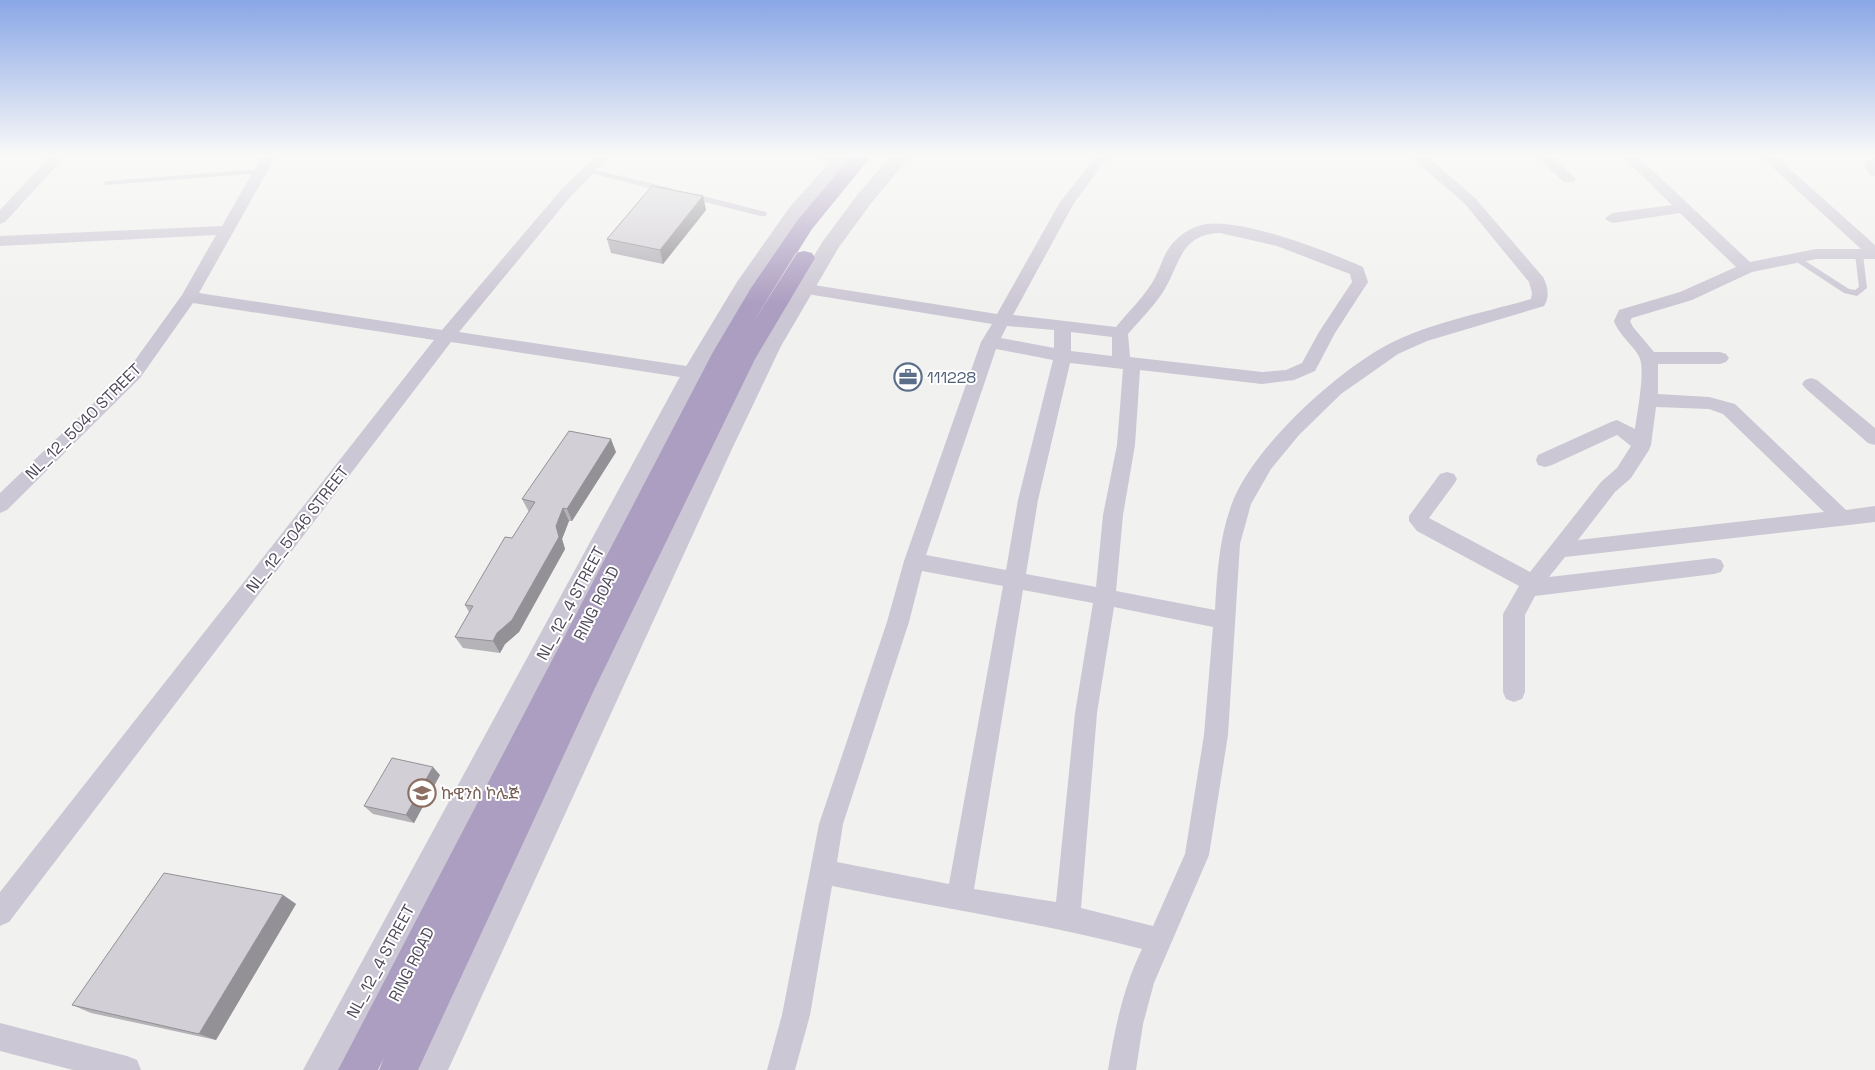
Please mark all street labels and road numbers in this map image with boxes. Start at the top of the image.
street label: NL_12_5040 STREET [21,359,146,484]
street label: NL_12_5046 STREET [241,462,354,597]
street label: NL_12_4 STREET [532,543,609,664]
street label: RING ROAD [569,563,624,644]
street label: NL_12_4 STREET [342,901,419,1022]
street label: RING ROAD [384,924,439,1005]

